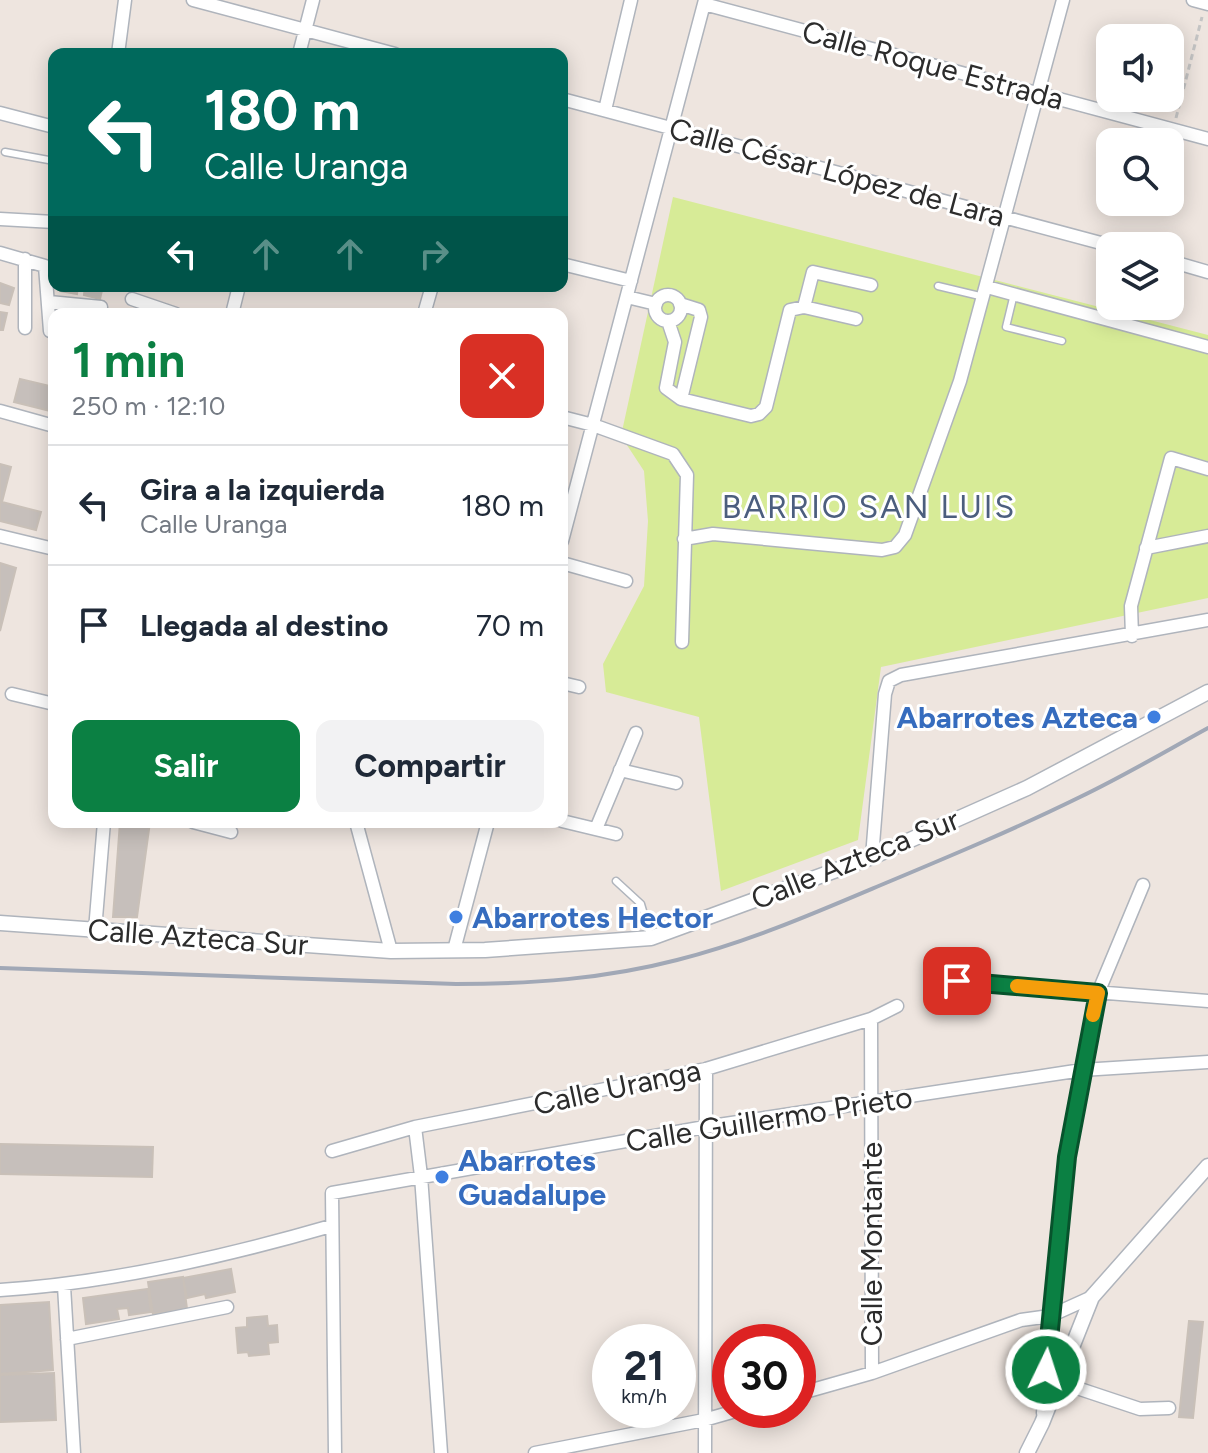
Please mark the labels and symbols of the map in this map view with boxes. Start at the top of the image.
street label: Calle Roque Estrada [798,12,1068,118]
street label: Calle César López de Lara [665,109,1009,235]
district label: BARRIO SAN LUIS [722,488,1016,526]
place label: Abarrotes Azteca [897,699,1138,736]
marker: Abarrotes Azteca [1145,708,1163,726]
street label: Calle Azteca Sur [746,800,964,918]
place label: Abarrotes Hector [472,899,713,936]
marker: Abarrotes Hector [447,908,465,926]
street label: Calle Azteca Sur [87,911,309,963]
pin [923,947,991,1015]
street label: Calle Uranga [530,1051,704,1123]
street label: Calle Guillermo Prieto [623,1078,915,1160]
place label: Abarrotes Guadalupe [458,1142,607,1213]
street label: Calle Montante [853,1142,890,1346]
marker: Abarrotes Guadalupe [433,1168,451,1186]
speed limit sign: 30 [712,1324,816,1428]
position arrow [1004,1328,1088,1412]

